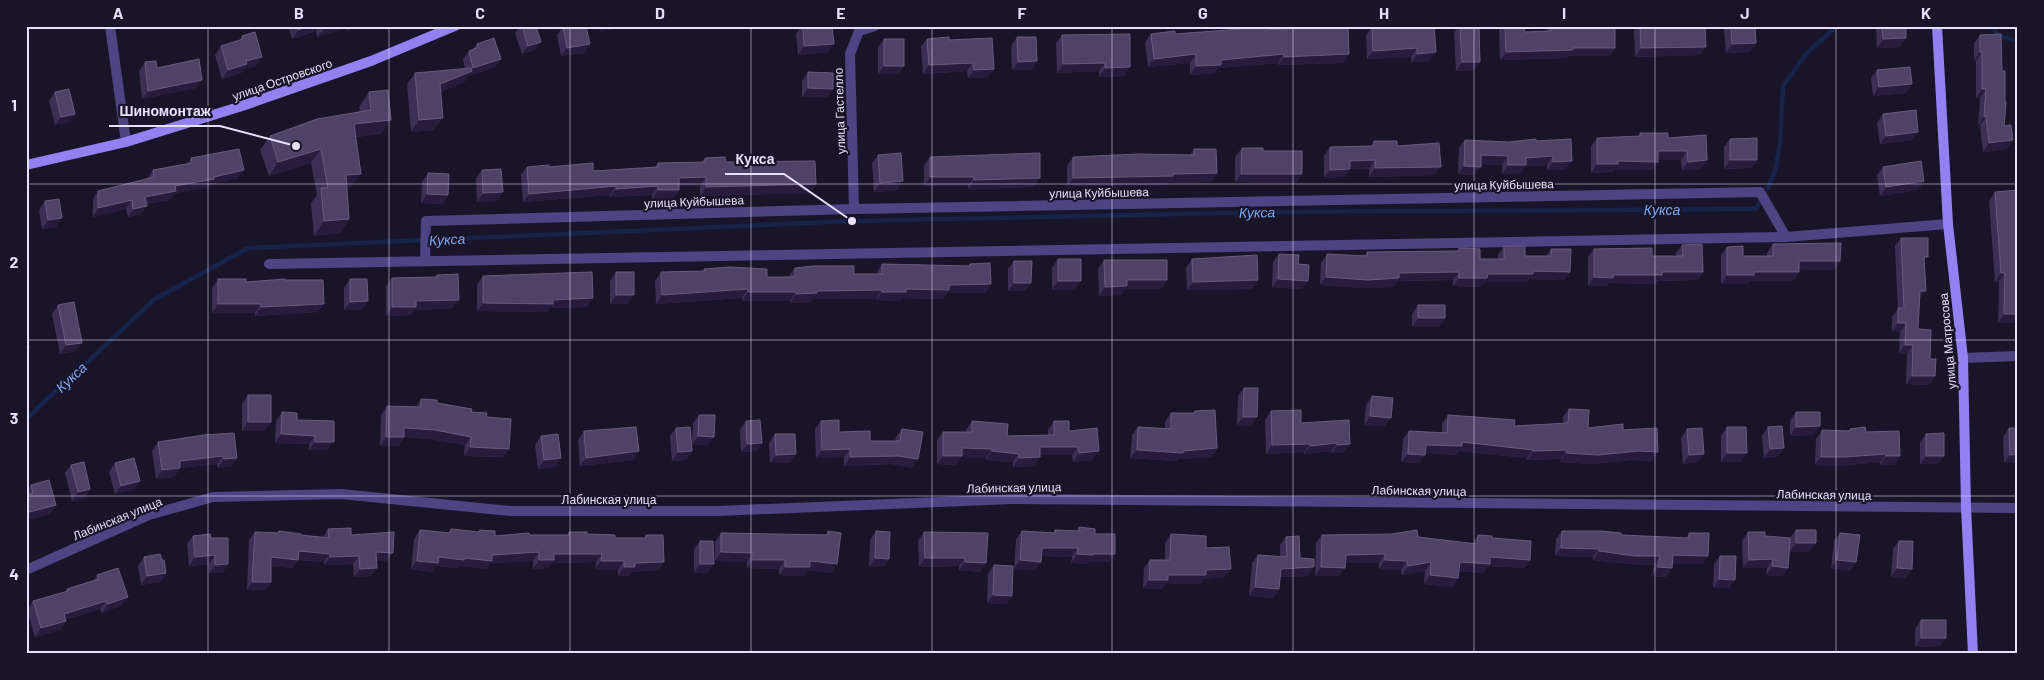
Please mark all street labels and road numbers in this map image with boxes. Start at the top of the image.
street label: улица Островского [230,55,334,104]
street label: улица Гастелло [830,67,849,154]
street label: улица Куйбышева [1454,176,1554,193]
street label: улица Куйбышева [1049,184,1149,201]
street label: улица Куйбышева [644,192,744,211]
street label: улица Матросова [1936,292,1959,390]
street label: Лабинская улица [966,479,1062,496]
street label: Лабинская улица [1371,482,1467,499]
street label: Лабинская улица [1776,486,1872,503]
street label: Лабинская улица [562,492,657,507]
street label: Лабинская улица [70,494,164,543]

